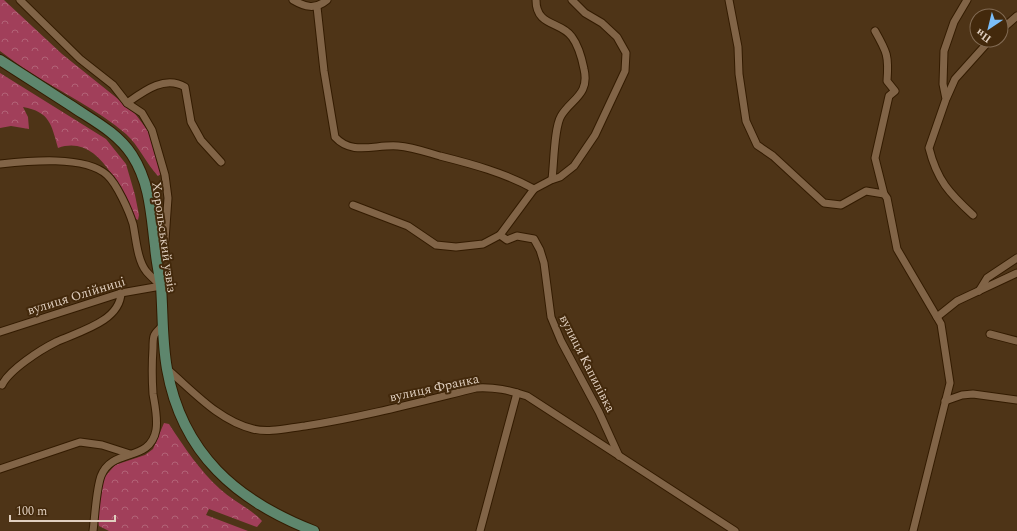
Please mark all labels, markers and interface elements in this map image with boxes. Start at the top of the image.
north arrow [969,8,1009,48]
text: Пн [972,24,995,47]
street label: Хорольський узвіз [146,181,182,294]
street label: вулиця Олійниці [25,271,128,320]
street label: вулиця Капилівка [554,311,621,416]
street label: вулиця Франка [387,369,482,407]
scale bar [10,497,115,523]
text: 100 m [16,502,47,521]

